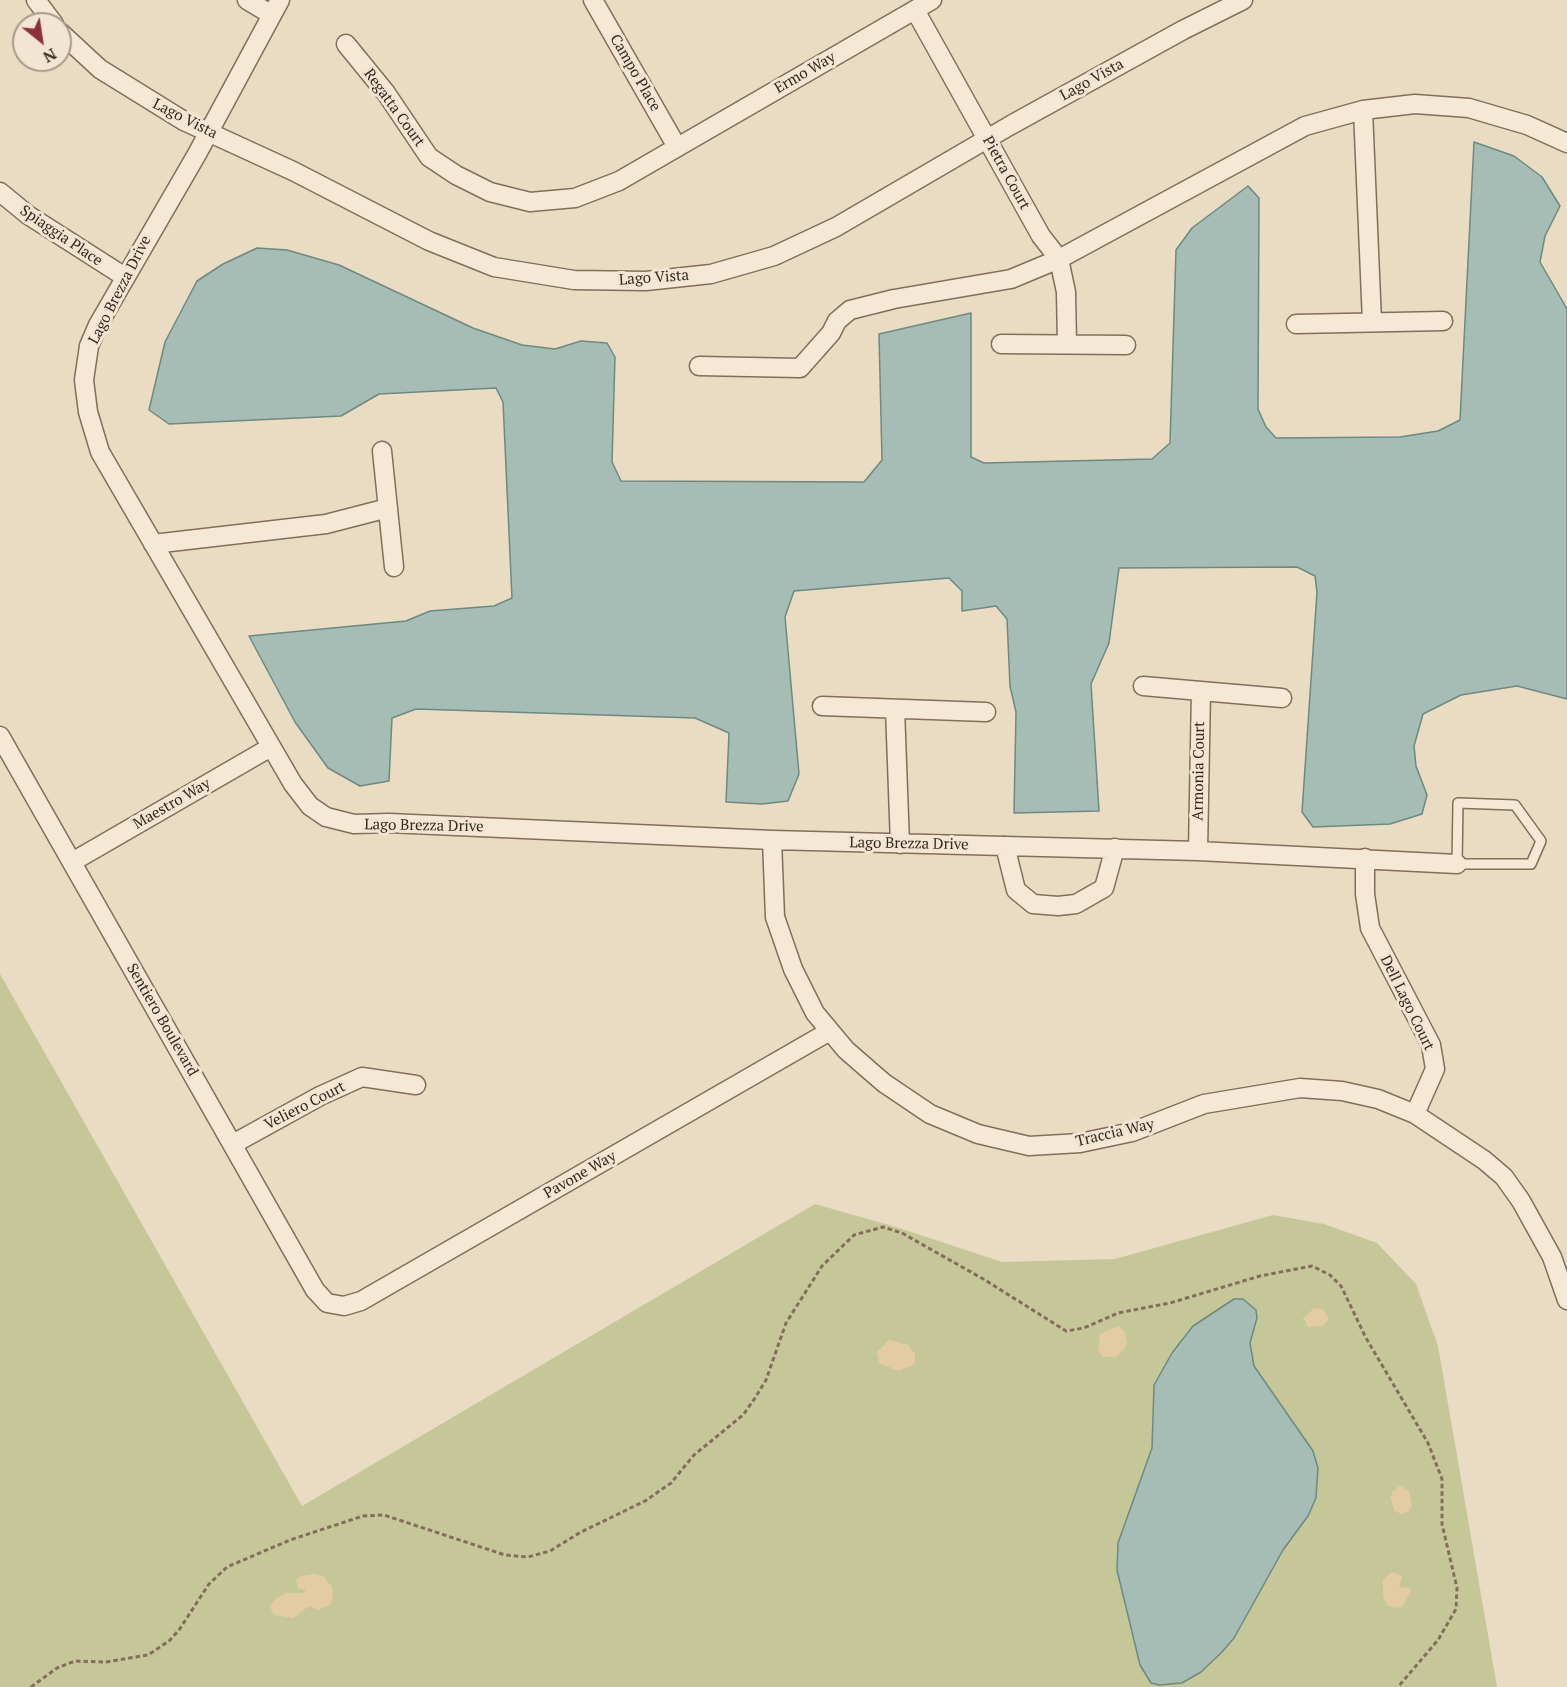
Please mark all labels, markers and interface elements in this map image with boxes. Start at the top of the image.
north arrow [12,12,72,72]
street label: Campo Place [606,31,664,115]
text: N [39,43,61,68]
street label: Ermo Way [771,48,839,98]
street label: Lago Vista [1057,55,1127,105]
street label: Regatta Court [360,65,428,151]
street label: Lago Vista [150,95,220,143]
street label: Pietra Court [978,133,1034,213]
street label: Spiaggia Place [16,202,106,270]
street label: Lago Brezza Drive [85,233,155,347]
street label: Lago Vista [618,267,690,289]
street label: Armonia Court [1189,721,1209,821]
street label: Maestro Way [130,775,214,833]
street label: Lago Brezza Drive [364,816,484,836]
street label: Lago Brezza Drive [849,834,969,854]
street label: Dell Lago Court [1376,952,1438,1054]
street label: Sentiero Boulevard [122,961,202,1079]
street label: Veliero Court [262,1078,348,1134]
street label: Traccia Way [1074,1115,1156,1151]
street label: Pavone Way [541,1147,619,1203]

